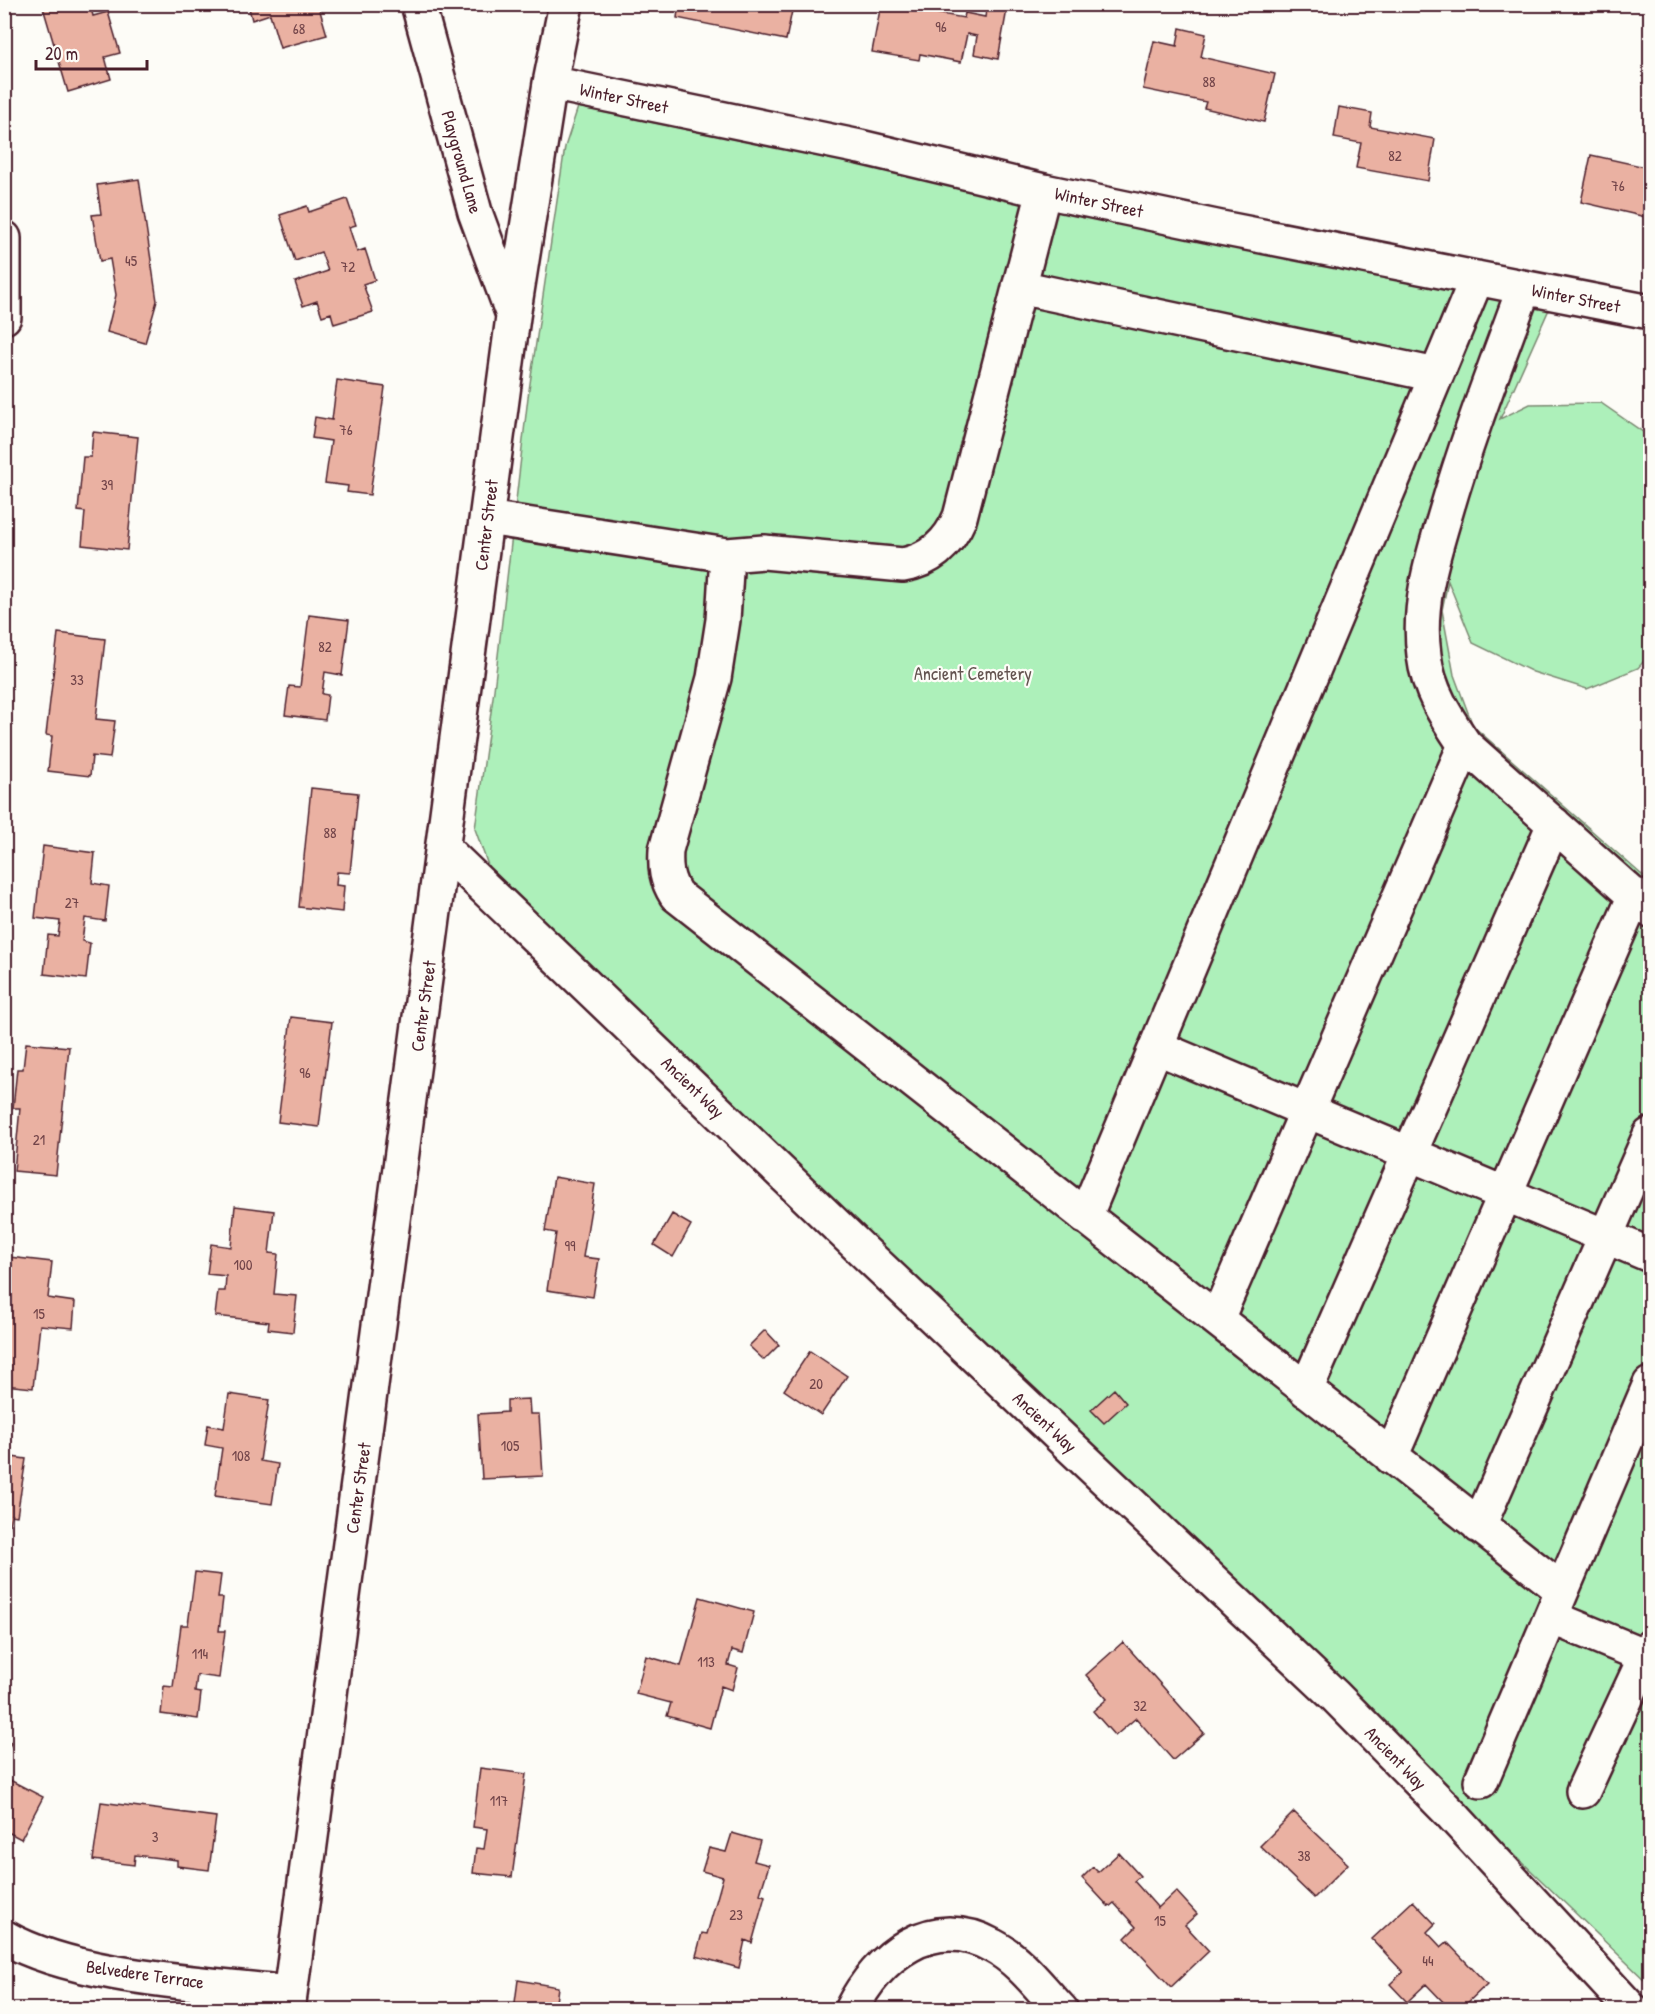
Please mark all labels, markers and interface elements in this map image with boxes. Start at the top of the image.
house number: 96 [935,16,947,37]
house number: 68 [293,18,305,39]
scale bar [36,33,147,71]
text: 20 m [45,41,78,66]
house number: 88 [1203,71,1216,92]
street label: Winter Street [578,76,671,120]
street label: Playground Lane [435,108,489,216]
house number: 82 [1388,145,1402,166]
house number: 76 [1611,175,1625,196]
street label: Winter Street [1053,180,1146,224]
house number: 45 [125,250,138,271]
house number: 72 [341,256,355,277]
street label: Winter Street [1530,277,1623,319]
house number: 76 [339,419,353,440]
house number: 39 [101,474,114,495]
street label: Center Street [468,477,504,572]
house number: 82 [318,636,332,657]
park label: Ancient Cemetery [914,661,1032,686]
house number: 33 [70,669,84,690]
house number: 88 [324,822,337,843]
house number: 27 [65,892,79,913]
street label: Center Street [404,958,442,1053]
street label: Ancient Way [656,1050,730,1124]
house number: 96 [299,1062,311,1083]
house number: 21 [33,1129,45,1150]
house number: 99 [564,1235,576,1256]
house number: 100 [234,1254,253,1275]
house number: 15 [33,1303,46,1324]
house number: 20 [809,1373,823,1394]
street label: Ancient Way [1007,1386,1083,1458]
house number: 105 [501,1435,520,1456]
street label: Center Street [339,1440,377,1535]
house number: 108 [232,1445,250,1466]
house number: 114 [192,1643,209,1664]
house number: 113 [697,1651,715,1672]
house number: 32 [1133,1695,1147,1716]
street label: Ancient Way [1359,1721,1433,1795]
house number: 117 [490,1790,508,1811]
house number: 3 [152,1826,159,1847]
house number: 38 [1297,1845,1311,1866]
house number: 23 [729,1904,743,1925]
house number: 15 [1154,1910,1167,1931]
house number: 44 [1422,1950,1434,1971]
street label: Belvedere Terrace [85,1953,205,1995]

